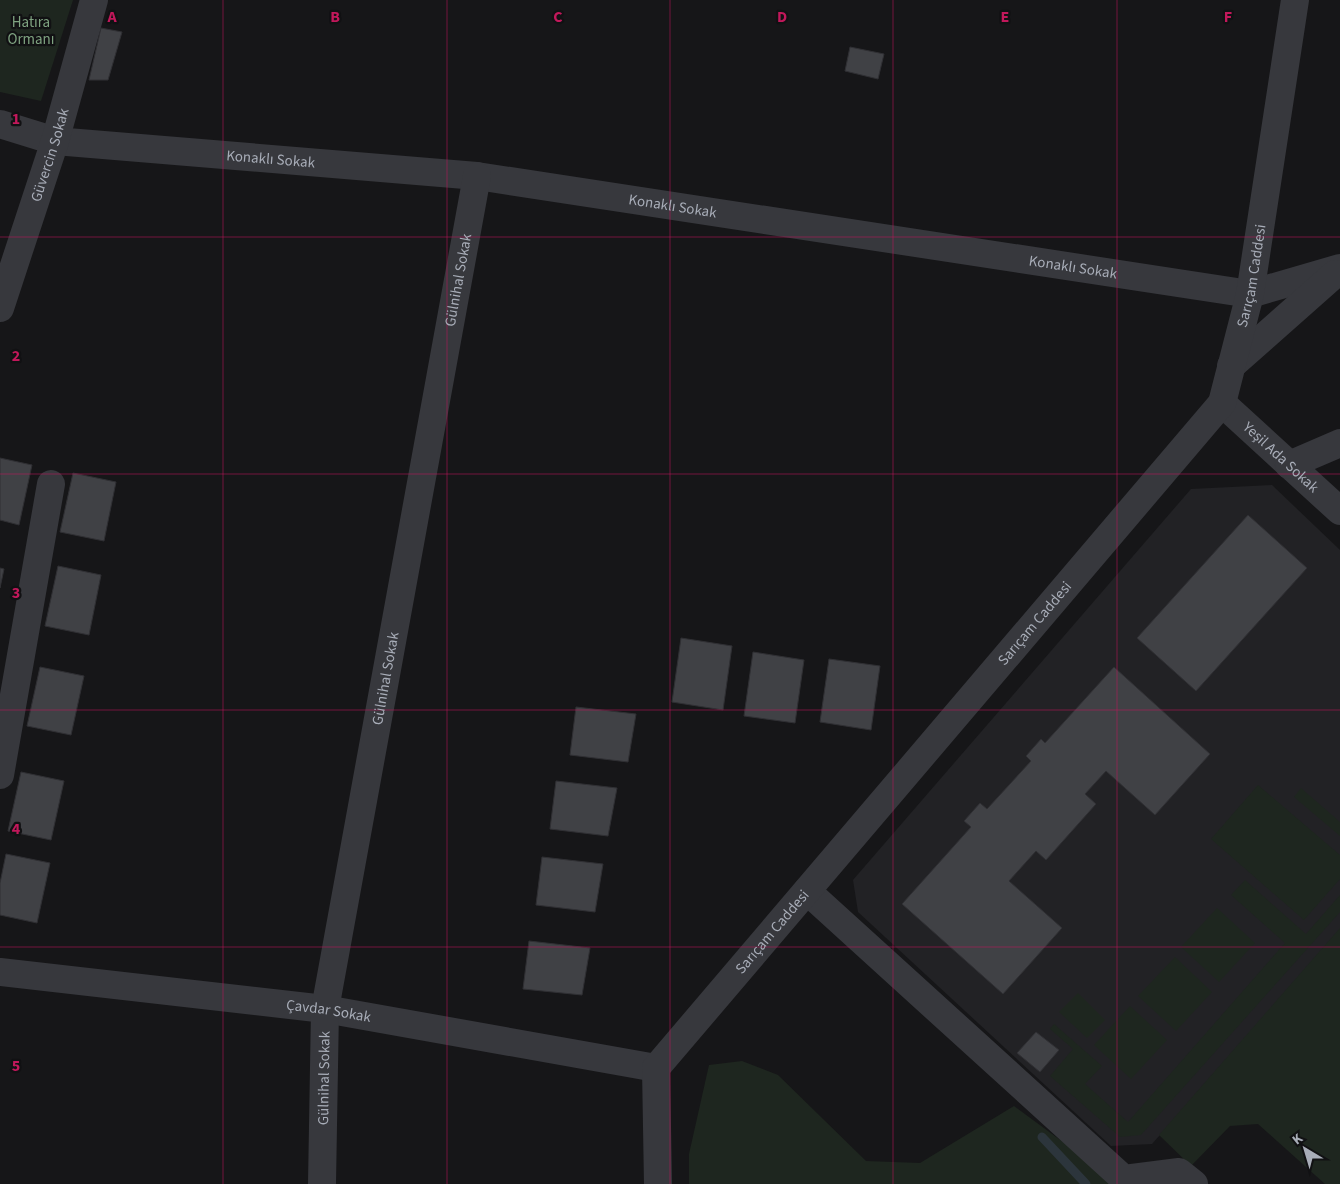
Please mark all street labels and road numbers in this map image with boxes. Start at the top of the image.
street label: Güvercin Sokak [26,105,75,205]
street label: Konaklı Sokak [225,145,316,174]
street label: Konaklı Sokak [627,189,719,224]
street label: Sarıçam Caddesi [1232,223,1272,330]
street label: Gülnihal Sokak [440,231,477,328]
street label: Konaklı Sokak [1027,250,1119,285]
street label: Yeşil Ada Sokak [1237,416,1324,498]
street label: Sarıçam Caddesi [993,577,1077,670]
street label: Gülnihal Sokak [367,630,405,727]
street label: Sarıçam Caddesi [731,885,814,979]
street label: Çavdar Sokak [285,995,373,1028]
street label: Gülnihal Sokak [313,1030,336,1125]

